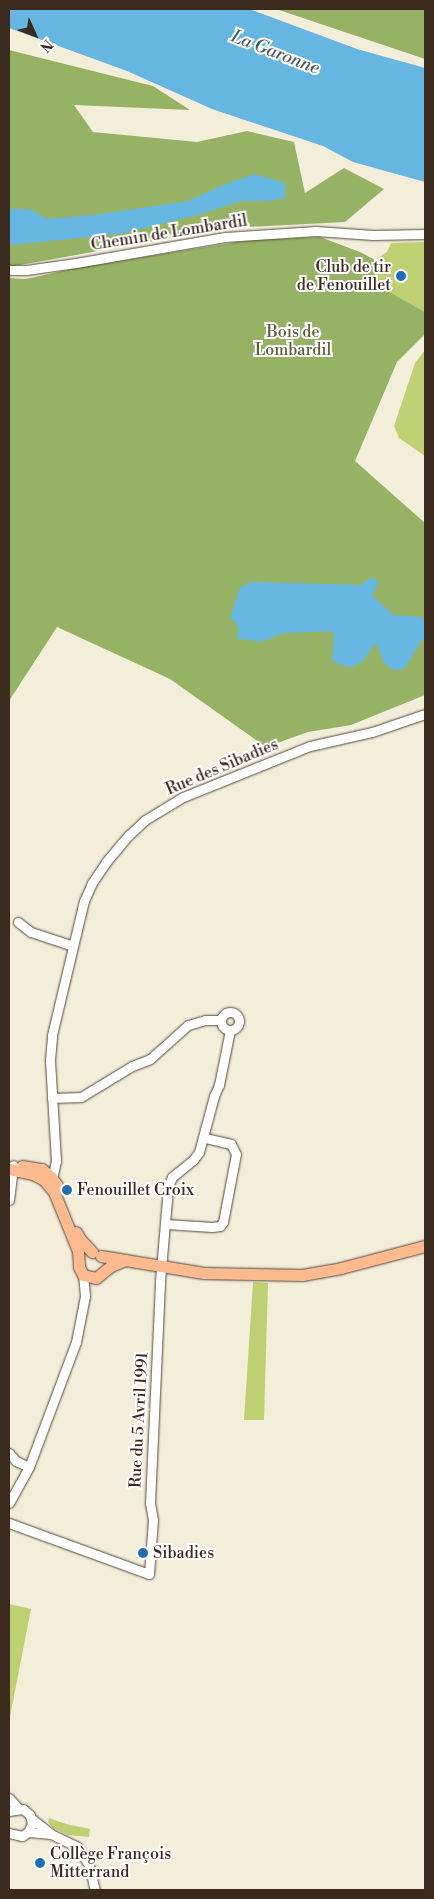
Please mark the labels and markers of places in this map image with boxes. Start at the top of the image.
place label: Club de tir de Fenouillet [297,257,391,295]
marker: Club de tir de Fenouillet [395,270,407,282]
place label: Fenouillet Croix [77,1180,194,1200]
marker: Fenouillet Croix [61,1184,73,1196]
place label: Sibadies [153,1543,214,1563]
marker: Sibadies [137,1547,149,1559]
place label: Collège François Mitterrand [50,1844,171,1882]
marker: Collège François Mitterrand [34,1857,46,1869]

